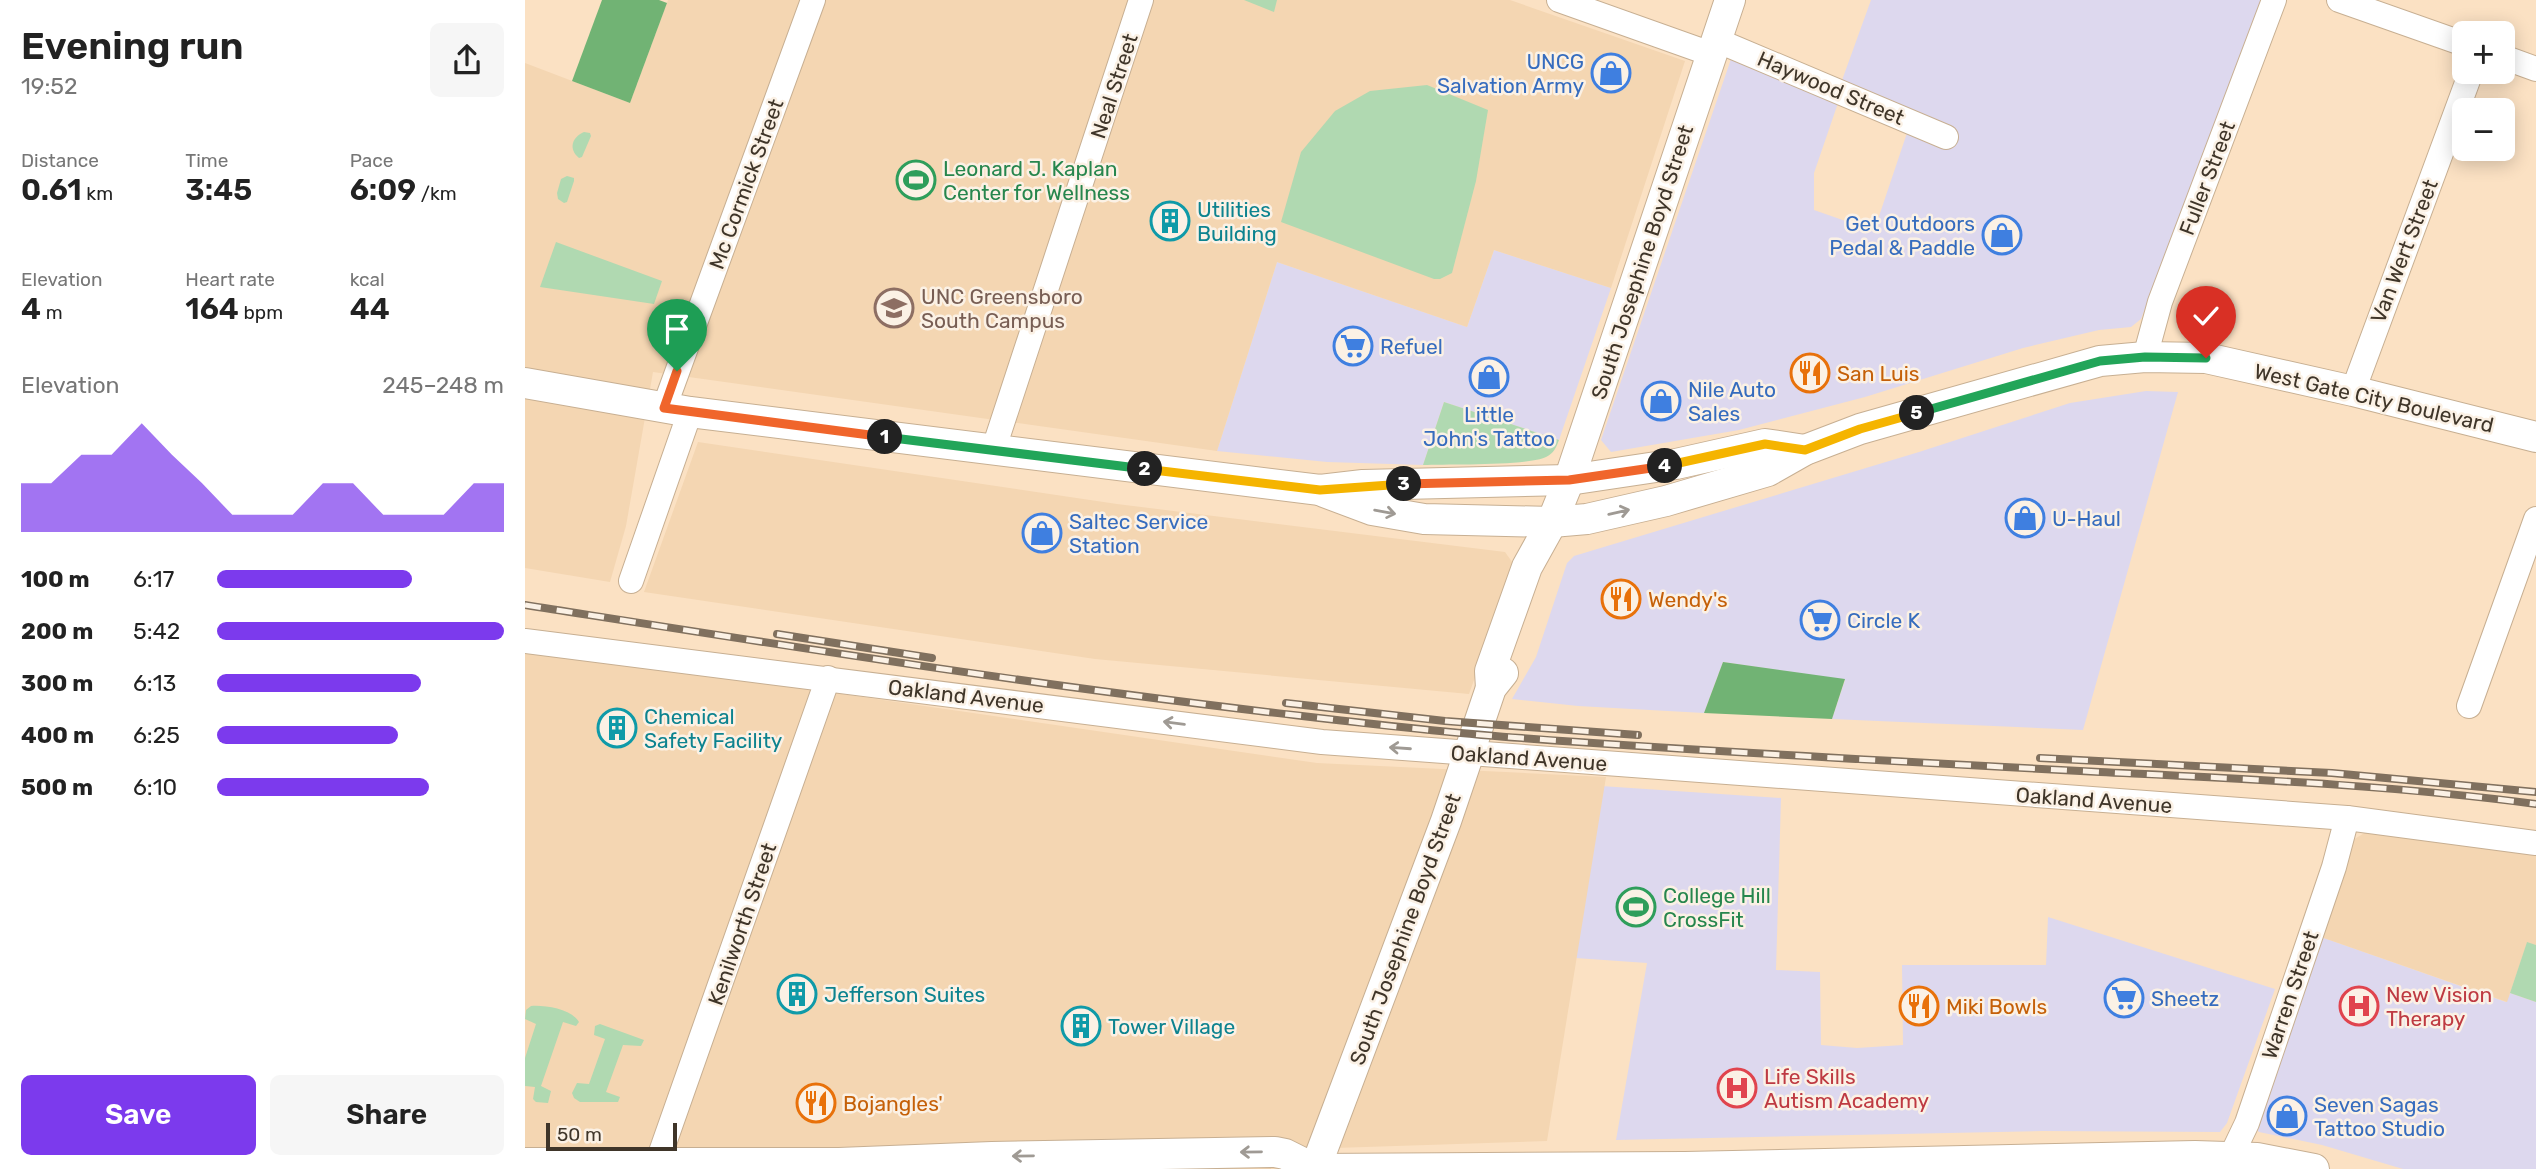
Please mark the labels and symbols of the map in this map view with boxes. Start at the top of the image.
street label: Neal Street [1085,30,1143,142]
street label: Haywood Street [1754,46,1908,130]
place label: UNCG Salvation Army [1437,49,1584,98]
shop icon: UNCG Salvation Army [1590,52,1632,94]
street label: Mc Cormick Street [704,95,788,273]
street label: Fuller Street [2174,117,2240,239]
street label: South Josephine Boyd Street [1586,122,1698,402]
place label: Leonard J. Kaplan Center for Wellness [943,156,1130,205]
sports icon: Leonard J. Kaplan Center for Wellness [895,159,937,201]
street label: Van Wert Street [2365,176,2443,326]
place label: Utilities Building [1197,197,1277,246]
building icon: Utilities Building [1149,200,1191,242]
place label: Get Outdoors Pedal & Paddle [1829,211,1975,260]
shop icon: Get Outdoors Pedal & Paddle [1981,214,2023,256]
place label: UNC Greensboro South Campus [921,284,1083,333]
pin [2176,286,2236,358]
school or university icon: UNC Greensboro South Campus [873,287,915,329]
pin [647,299,707,371]
supermarket icon: Refuel [1332,325,1374,367]
place label: Refuel [1380,334,1443,359]
restaurant icon: San Luis [1789,352,1831,394]
shop icon: Little John's Tattoo [1468,356,1510,398]
street label: West Gate City Boulevard [2252,358,2496,438]
place label: San Luis [1837,361,1919,386]
place label: Nile Auto Sales [1688,377,1776,426]
shop icon: Nile Auto Sales [1640,380,1682,422]
pin: 5 [1899,396,1935,430]
place label: Little John's Tattoo [1423,402,1555,451]
pin: 1 [867,420,903,454]
pin: 4 [1647,448,1683,484]
pin: 2 [1127,452,1163,486]
pin: 3 [1387,466,1421,502]
shop icon: U-Haul [2004,497,2046,539]
one-way arrow [1607,505,1630,519]
one-way arrow [1373,506,1396,519]
place label: U-Haul [2052,506,2121,531]
place label: Saltec Service Station [1069,509,1208,558]
shop icon: Saltec Service Station [1021,512,1063,554]
restaurant icon: Wendy's [1600,578,1642,620]
place label: Wendy's [1648,587,1728,612]
supermarket icon: Circle K [1799,599,1841,641]
place label: Circle K [1847,608,1920,633]
street label: Oakland Avenue [887,674,1045,718]
place label: Chemical Safety Facility [644,704,783,753]
building icon: Chemical Safety Facility [596,707,638,749]
one-way arrow [1164,716,1186,729]
street label: Oakland Avenue [1450,740,1608,776]
one-way arrow [1390,741,1412,754]
street label: Oakland Avenue [2015,782,2173,818]
street label: South Josephine Boyd Street [1344,790,1466,1068]
street label: Kenilworth Street [702,840,782,1008]
place label: College Hill CrossFit [1663,883,1771,932]
sports icon: College Hill CrossFit [1615,886,1657,928]
street label: Warren Street [2256,928,2324,1062]
building icon: Jefferson Suites [776,973,818,1015]
supermarket icon: Sheetz [2103,977,2145,1019]
place label: Jefferson Suites [824,982,985,1007]
place label: New Vision Therapy [2386,982,2492,1031]
restaurant icon: Miki Bowls [1898,985,1940,1027]
hospital icon: New Vision Therapy [2338,985,2380,1027]
place label: Sheetz [2151,986,2219,1011]
place label: Miki Bowls [1946,994,2047,1019]
building icon: Tower Village [1060,1005,1102,1047]
place label: Tower Village [1108,1014,1235,1039]
place label: Life Skills Autism Academy [1764,1064,1930,1113]
hospital icon: Life Skills Autism Academy [1716,1067,1758,1109]
restaurant icon: Bojangles' [795,1082,837,1124]
place label: Bojangles' [843,1091,943,1116]
place label: Seven Sagas Tattoo Studio [2314,1092,2445,1141]
shop icon: Seven Sagas Tattoo Studio [2266,1095,2308,1137]
scale bar [546,1120,677,1152]
one-way arrow [1239,1145,1262,1159]
one-way arrow [1012,1149,1035,1163]

